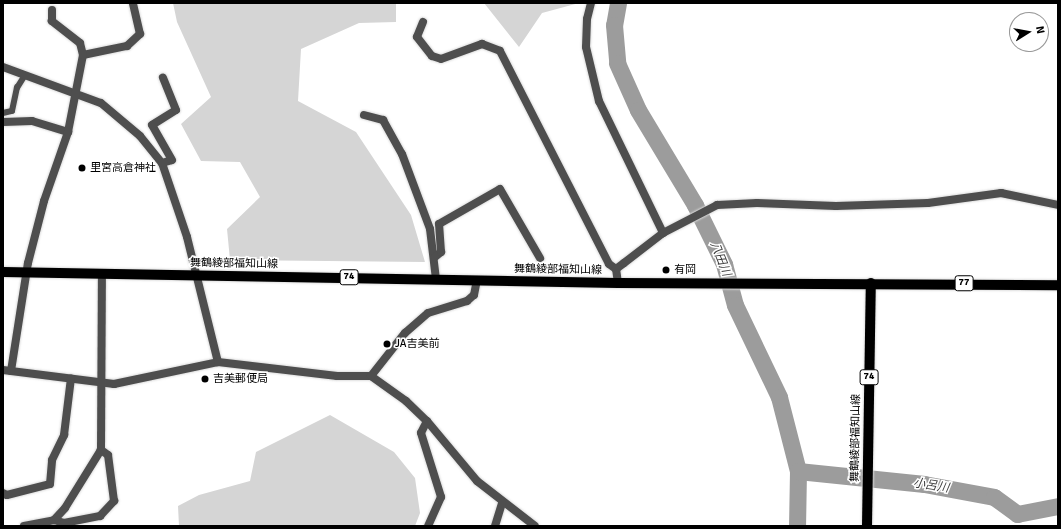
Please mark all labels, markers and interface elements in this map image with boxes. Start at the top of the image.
north arrow [1009,12,1049,52]
text: N [1033,25,1047,35]
place label: 里宮高倉神社 [90,161,156,175]
marker: 里宮高倉神社 [77,163,87,173]
water label: 八田川 [707,240,733,278]
street label: 舞鶴綾部福知山線 [190,257,278,271]
street label: 舞鶴綾部福知山線 [514,263,602,277]
place label: 有岡 [674,263,696,277]
marker: 有岡 [661,265,671,275]
road number: 74 [339,269,359,285]
road number: 77 [954,275,974,291]
place label: JA吉美前 [395,337,439,351]
marker: JA吉美前 [382,339,392,349]
road number: 74 [859,369,879,385]
place label: 吉美郵便局 [213,372,268,386]
marker: 吉美郵便局 [200,374,210,384]
street label: 舞鶴綾部福知山線 [849,394,863,482]
water label: 小呂川 [912,476,950,496]

